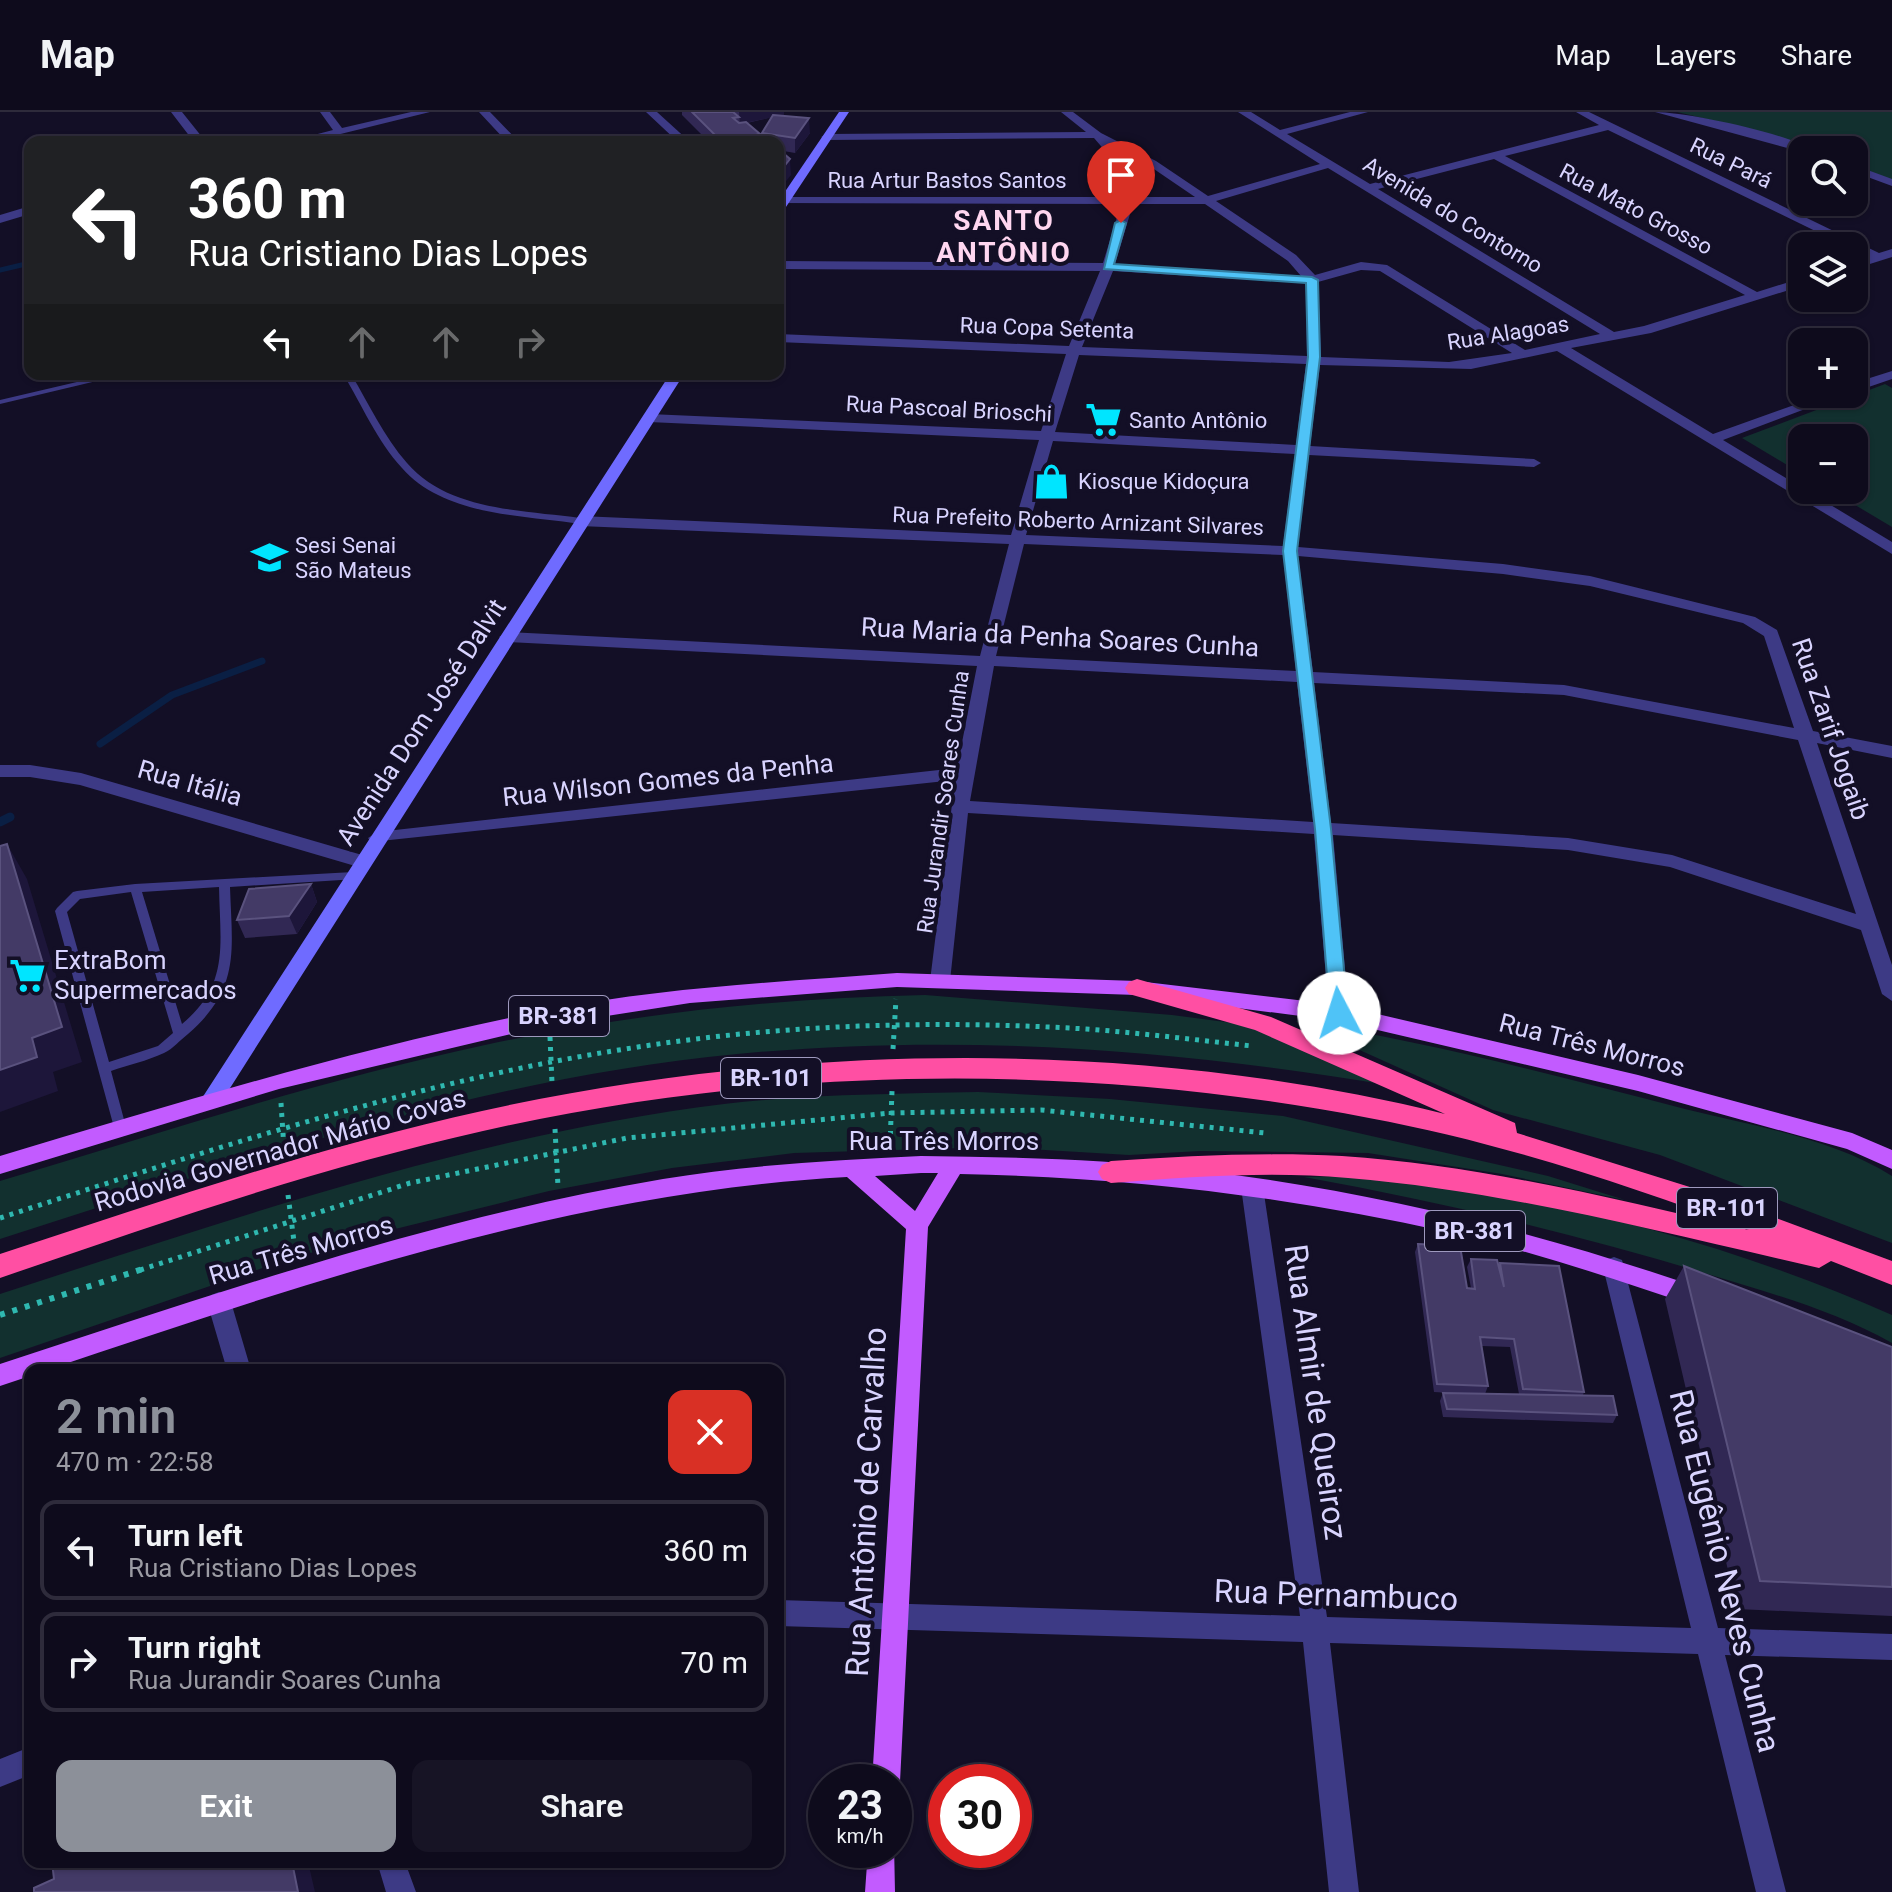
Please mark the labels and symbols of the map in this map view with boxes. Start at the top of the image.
street label: Rua Pará [1686,133,1776,193]
pin [1087,141,1155,223]
street label: Avenida do Contorno [1359,152,1547,278]
street label: Rua Mato Grosso [1555,158,1717,260]
street label: Rua Artur Bastos Santos [827,168,1067,193]
district label: SANTO ANTÔNIO [936,204,1072,269]
street label: Rua Alagoas [1445,311,1571,355]
street label: Rua Copa Setenta [959,312,1135,344]
street label: Rua Pascoal Brioschi [845,391,1053,427]
supermarket icon: Santo Antônio [1084,401,1122,439]
place label: Santo Antônio [1129,408,1267,433]
shop icon: Kiosque Kidoçura [1033,462,1071,500]
place label: Kiosque Kidoçura [1078,469,1250,494]
street label: Rua Prefeito Roberto Arnizant Silvares [892,502,1264,540]
place label: Sesi Senai São Mateus [295,533,412,583]
school or university icon: Sesi Senai São Mateus [250,539,288,577]
street label: Avenida Dom José Dalvit [330,593,512,851]
street label: Rua Maria da Penha Soares Cunha [860,612,1260,662]
street label: Rua Zarif Jogaib [1786,634,1876,824]
street label: Rua Jurandir Soares Cunha [912,669,974,935]
street label: Rua Wilson Gomes da Penha [501,748,835,812]
street label: Rua Itália [134,754,246,812]
place label: ExtraBom Supermercados [54,945,237,1005]
supermarket icon: ExtraBom Supermercados [9,956,47,994]
position arrow [1297,971,1381,1055]
road number: BR-381 [509,996,609,1036]
street label: Rua Três Morros [1496,1007,1688,1083]
road number: BR-101 [721,1058,821,1098]
street label: Rodovia Governador Mário Covas [91,1083,469,1217]
street label: Rua Três Morros [849,1126,1039,1156]
road number: BR-101 [1677,1188,1777,1228]
street label: Rua Três Morros [205,1209,397,1291]
road number: BR-381 [1425,1211,1525,1251]
street label: Rua Almir de Queiroz [1276,1242,1356,1542]
street label: Rua Antônio de Carvalho [838,1326,894,1678]
street label: Rua Eugênio Neves Cunha [1662,1386,1788,1756]
street label: Rua Pernambuco [1213,1572,1459,1618]
speed limit sign: 30 [928,1764,1032,1868]

